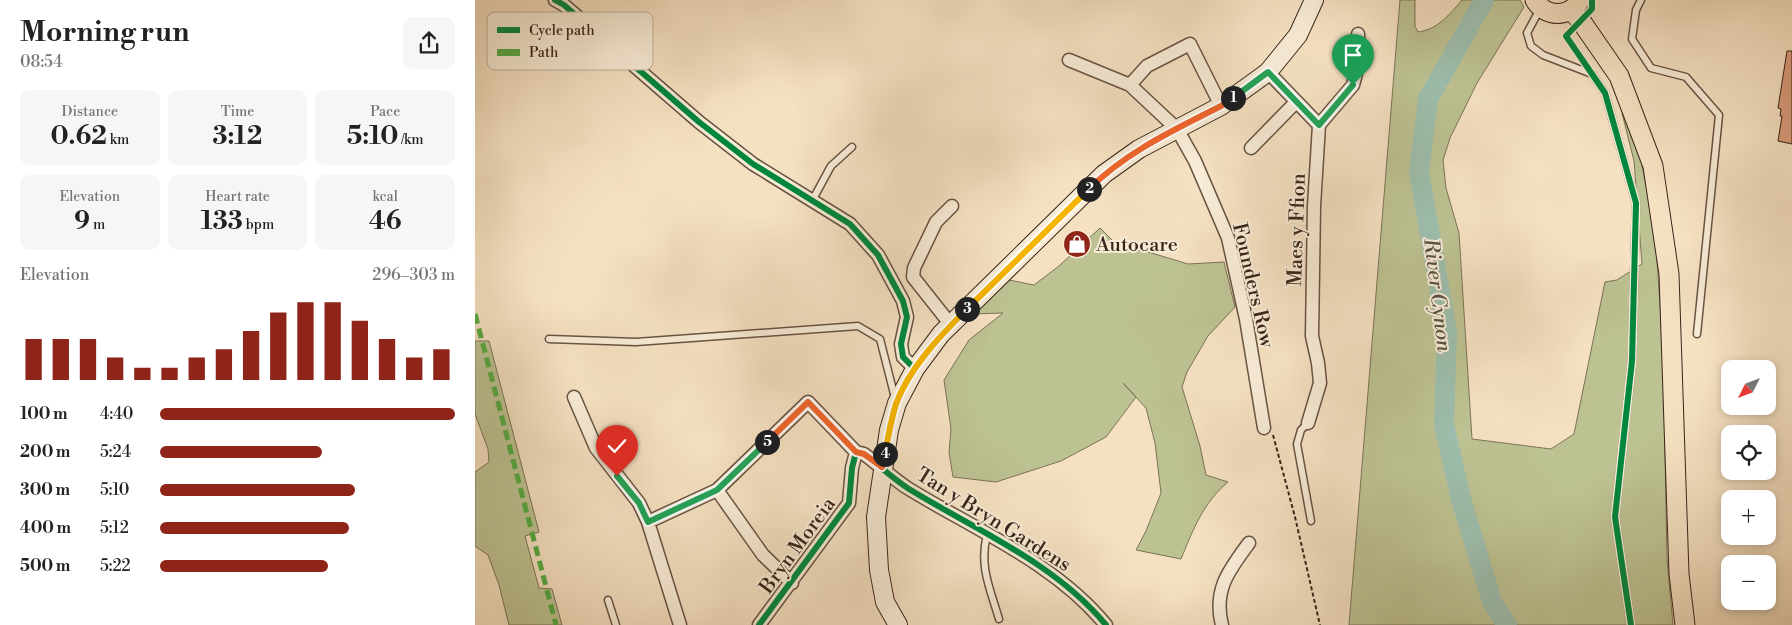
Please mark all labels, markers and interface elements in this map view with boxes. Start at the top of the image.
legend [487,12,653,70]
text: Morning run [20,15,189,50]
button: share [403,17,455,69]
text: Cycle path [529,22,595,40]
pin [1332,34,1374,85]
icon: arrive [1339,41,1367,69]
text: Path [529,44,559,62]
text: 08:54 [20,52,63,72]
pin: 1 [1221,86,1245,110]
text: 1 [1230,89,1237,107]
text: Distance [62,103,118,121]
text: Time [221,103,254,121]
text: Pace [370,103,400,121]
text: 0.62 [50,121,107,152]
text: 3:12 [212,121,263,152]
text: 5:10 [347,121,398,152]
text: km [107,131,129,149]
text: /km [398,131,424,149]
street label: Maes y Ffion [1283,173,1312,287]
pin: 2 [1077,176,1101,202]
text: 2 [1085,180,1094,198]
text: Elevation [60,188,120,206]
text: Heart rate [205,188,270,206]
text: kcal [372,188,398,206]
text: 9 [74,206,90,237]
text: 133 [201,206,243,237]
text: 46 [369,206,401,237]
text: m [90,216,105,234]
text: bpm [243,216,274,234]
street label: Founders Row [1226,220,1279,352]
shop icon: Autocare [1062,229,1092,259]
place label: Autocare [1095,233,1178,258]
water label: River Cynon [1417,236,1457,354]
text: Elevation [20,265,89,285]
text: 296–303 m [372,265,455,285]
pin: 3 [955,296,979,322]
text: 3 [963,300,972,318]
north arrow [1721,360,1776,415]
map controls [1721,360,1776,610]
text: 100 m [20,404,68,424]
text: 4:40 [100,404,133,424]
pin [596,425,638,476]
button: locate [1721,425,1776,480]
pin: 5 [755,430,779,454]
icon: check [603,432,631,460]
text: 5 [763,433,772,451]
text: 200 m [20,442,70,462]
text: 5:24 [100,442,131,462]
pin: 4 [873,442,897,466]
text: 4 [881,445,890,463]
street label: Tan y Bryn Gardens [911,463,1075,578]
text: 300 m [20,480,70,500]
text: 5:10 [100,480,129,500]
button: + [1721,490,1776,545]
street label: Bryn Moreia [754,492,842,600]
text: 400 m [20,518,71,538]
text: 5:12 [100,518,129,538]
button: − [1721,555,1776,610]
text: 500 m [20,556,70,576]
text: 5:22 [100,556,131,576]

